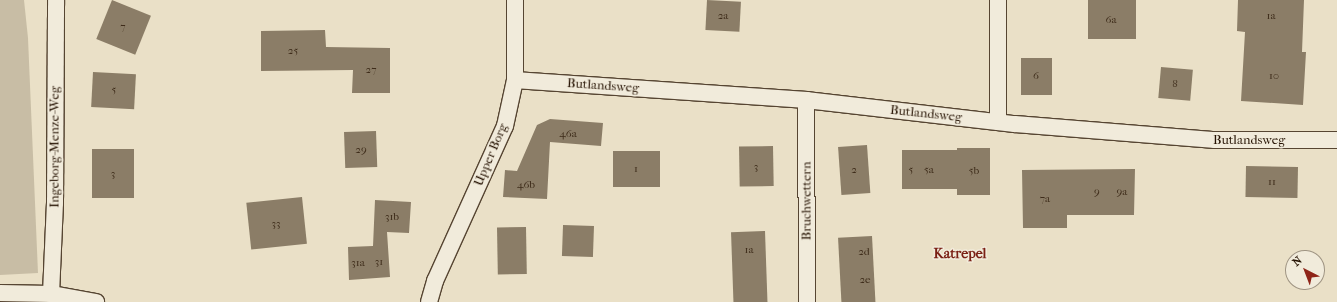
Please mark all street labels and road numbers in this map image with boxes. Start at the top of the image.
street label: Butlandsweg [566,76,640,96]
street label: Ingeborg-Menze-Weg [47,86,63,208]
street label: Butlandsweg [889,102,963,126]
street label: Upper Borg [471,121,511,189]
street label: Butlandsweg [1213,132,1285,148]
street label: Bruchwettern [799,162,815,240]

